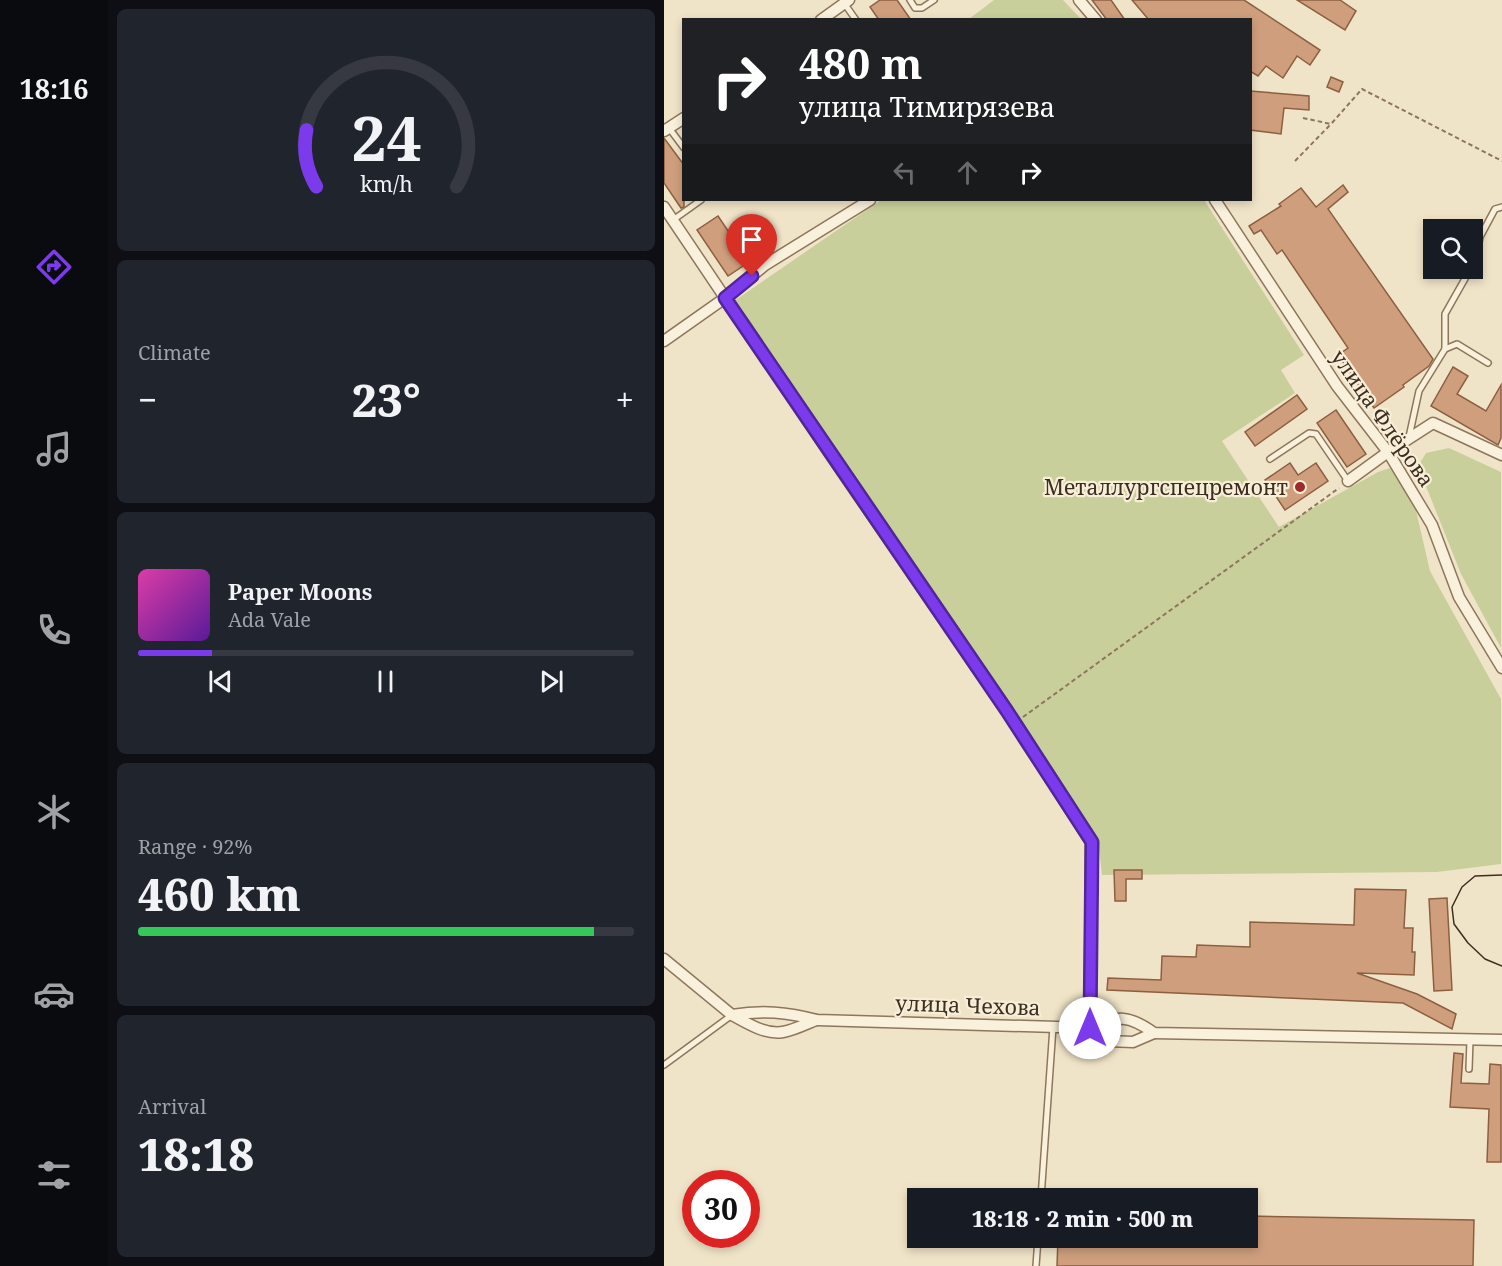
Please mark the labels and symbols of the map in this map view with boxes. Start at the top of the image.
pin [726,214,777,276]
street label: улица Флёрова [1325,344,1441,492]
place label: Металлургспецремонт [1044,473,1288,501]
marker: Металлургспецремонт [1293,480,1307,494]
street label: улица Чехова [895,988,1041,1022]
position arrow [1058,996,1122,1060]
speed limit sign: 30 [682,1170,760,1248]

